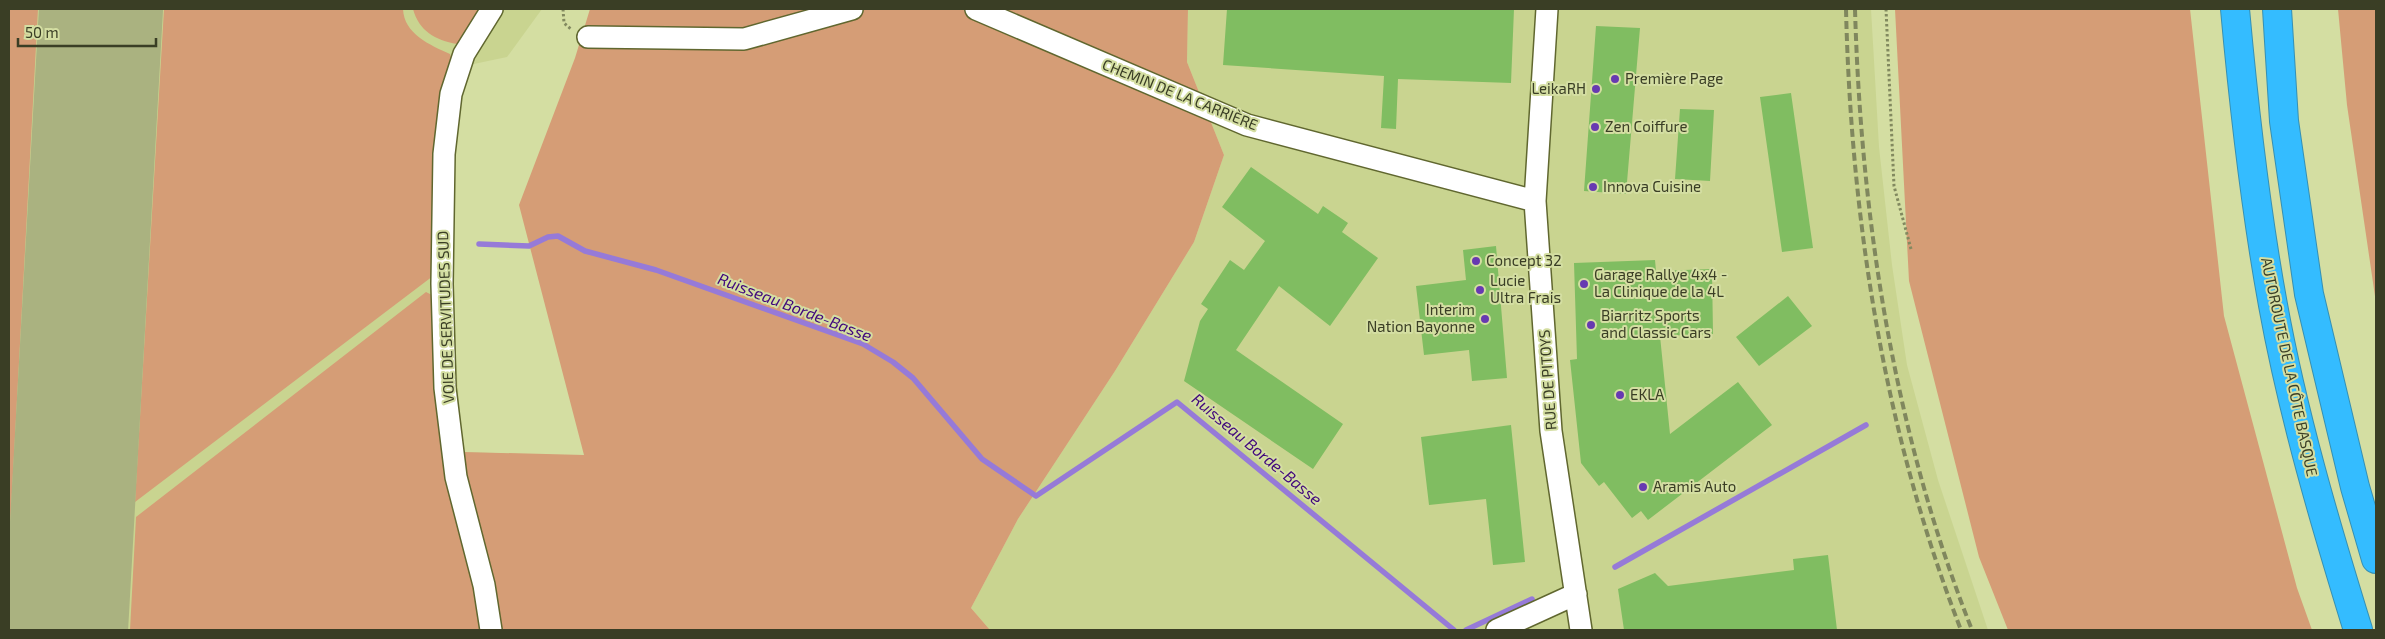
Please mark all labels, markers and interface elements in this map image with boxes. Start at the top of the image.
scale bar [18,15,155,47]
text: 50 m [25,23,59,41]
street label: CHEMIN DE LA CARRIÈRE [1100,55,1261,134]
place label: Première Page [1625,69,1723,87]
marker: Première Page [1609,73,1621,85]
place label: LeikaRH [1531,79,1586,97]
marker: LeikaRH [1590,83,1602,95]
place label: Zen Coiffure [1605,117,1688,135]
marker: Zen Coiffure [1589,121,1601,133]
place label: Innova Cuisine [1603,177,1701,195]
marker: Innova Cuisine [1587,181,1599,193]
street label: VOIE DE SERVITUDES SUD [433,230,457,404]
place label: Concept 32 [1486,251,1562,269]
marker: Concept 32 [1470,255,1482,267]
street label: AUTOROUTE DE LA CÔTE BASQUE [2257,256,2322,478]
place label: Garage Rallye 4x4 - La Clinique de la 4L [1594,265,1727,300]
water label: Ruisseau Borde-Basse [716,268,875,345]
place label: Lucie Ultra Frais [1490,271,1561,306]
marker: Garage Rallye 4x4 - La Clinique de la 4L [1578,278,1590,290]
marker: Lucie Ultra Frais [1474,284,1486,296]
place label: Interim Nation Bayonne [1367,300,1475,335]
place label: Biarritz Sports and Classic Cars [1601,306,1711,341]
marker: Interim Nation Bayonne [1479,313,1491,325]
marker: Biarritz Sports and Classic Cars [1585,319,1597,331]
street label: RUE DE PITOYS [1535,329,1559,431]
place label: EKLA [1630,385,1665,403]
water label: Ruisseau Borde-Basse [1189,389,1326,509]
marker: EKLA [1614,389,1626,401]
place label: Aramis Auto [1653,477,1736,495]
marker: Aramis Auto [1637,481,1649,493]

